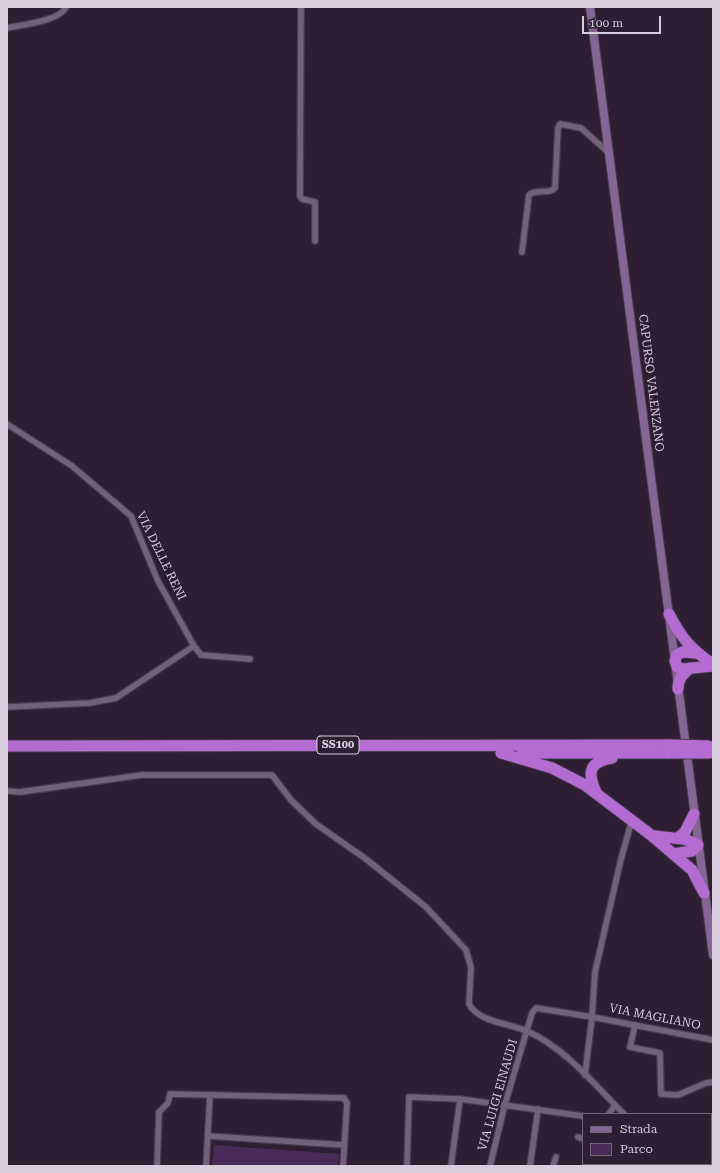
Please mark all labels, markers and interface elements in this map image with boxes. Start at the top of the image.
scale bar [584,8,663,34]
text: 100 m [589,16,623,30]
street label: CAPURSO VALENZANO [635,313,667,453]
street label: VIA DELLE RENI [133,509,189,603]
road number: SS100 [317,736,359,754]
street label: VIA MAGLIANO [608,1001,702,1033]
street label: VIA LUIGI EINAUDI [475,1037,521,1153]
legend [582,1113,712,1165]
text: Strada [620,1122,657,1136]
text: Parco [620,1142,653,1156]

